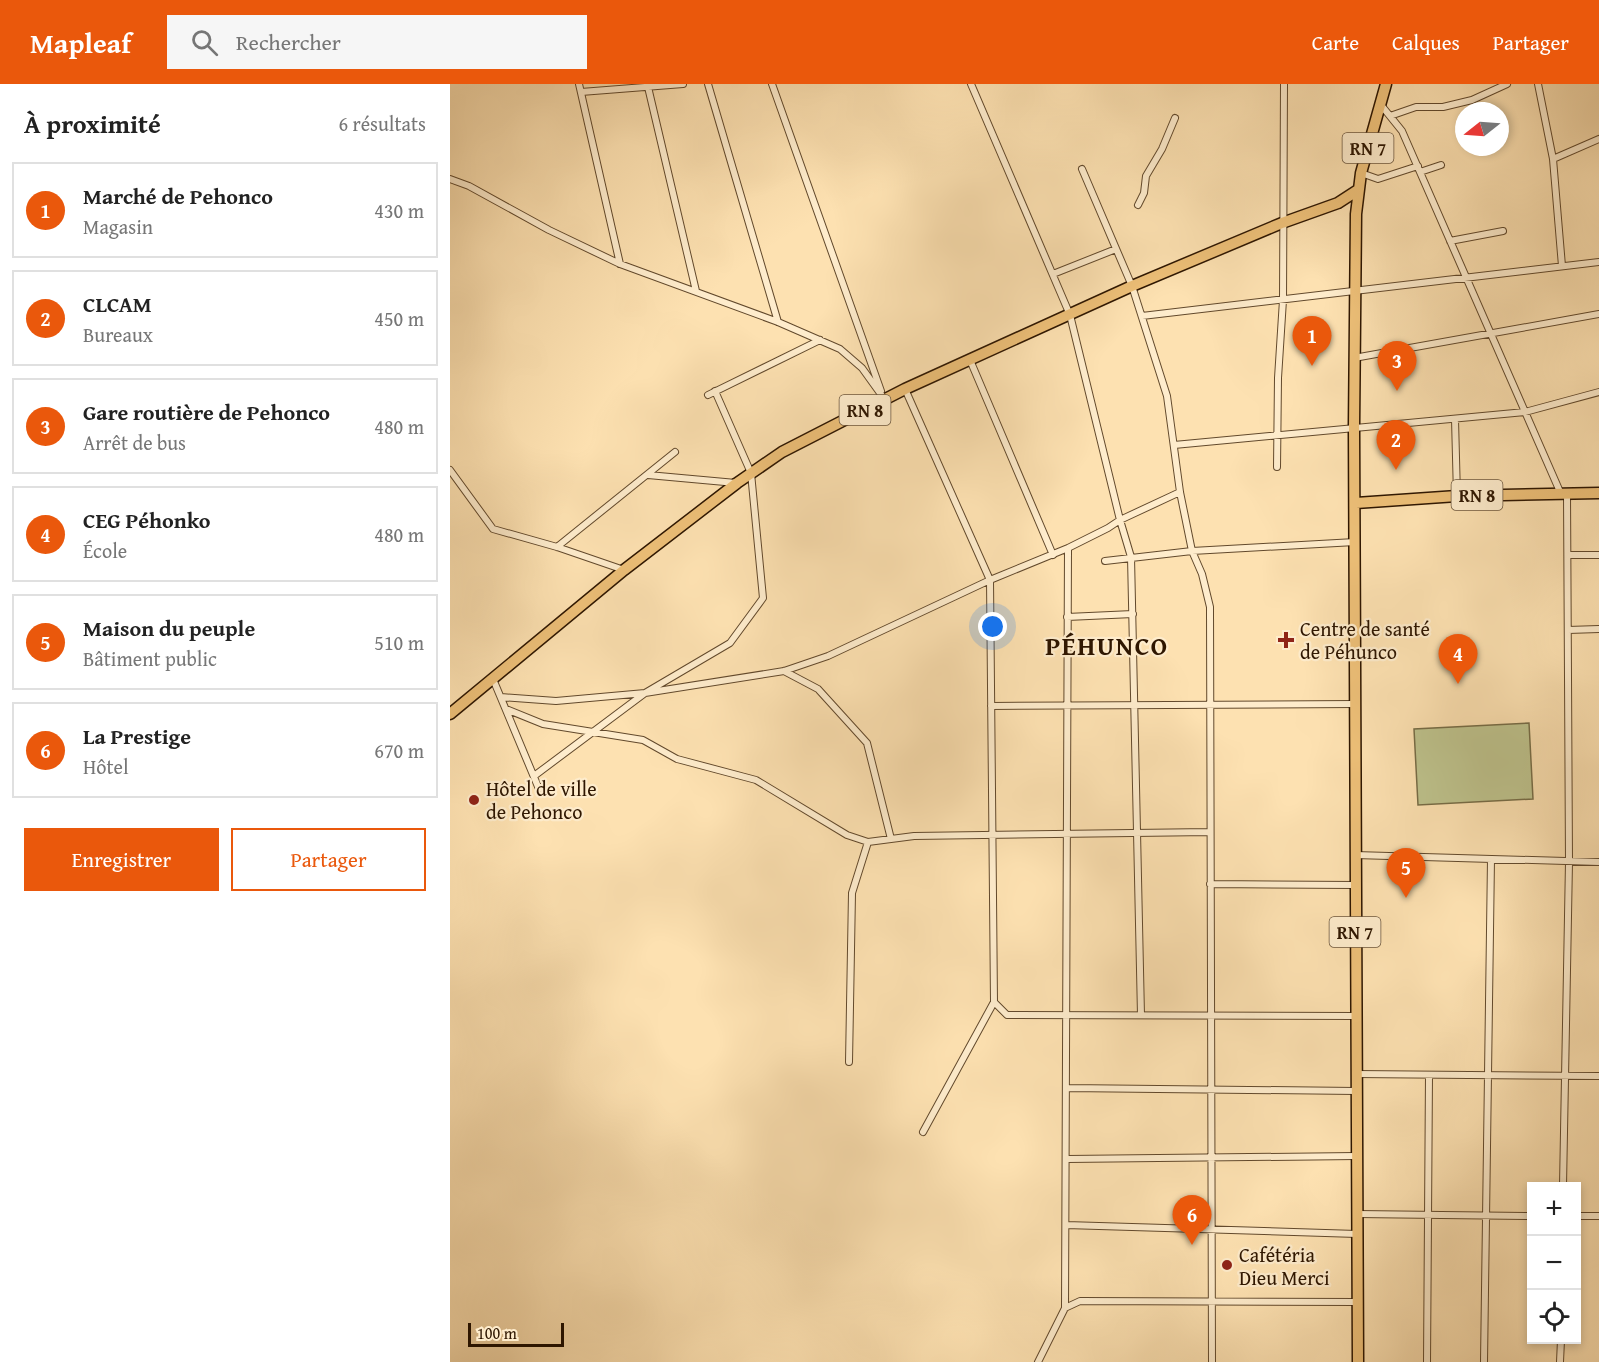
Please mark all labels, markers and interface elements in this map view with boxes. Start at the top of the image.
search box [167,15,587,69]
text: Mapleaf [30,22,131,63]
icon: search [188,26,221,59]
text: Rechercher [236,26,341,58]
text: Carte [1312,27,1359,58]
text: Calques [1392,27,1460,58]
text: Partager [1493,27,1569,58]
north arrow [1455,102,1509,156]
text: À proximité [24,104,161,143]
text: 6 résultats [338,109,426,138]
road number: RN 7 [1342,133,1394,163]
text: Marché de Pehonco [83,180,273,212]
text: 1 [40,196,51,225]
text: 430 m [374,196,424,225]
text: Magasin [83,212,153,241]
text: CLCAM [83,288,152,320]
text: 2 [40,304,51,333]
text: 450 m [374,304,424,333]
pin: 1 [1292,316,1332,366]
text: Bureaux [83,320,153,349]
pin: 3 [1378,342,1416,391]
road number: RN 8 [840,395,890,425]
text: Gare routière de Pehonco [83,396,330,428]
text: 3 [40,412,51,441]
text: 480 m [374,412,424,441]
pin: 2 [1376,420,1416,470]
text: Arrêt de bus [83,428,186,457]
road number: RN 8 [1452,480,1502,510]
text: CEG Péhonko [83,504,211,536]
text: 4 [40,520,51,549]
text: 480 m [374,520,424,549]
text: École [83,536,127,565]
text: Maison du peuple [83,612,255,644]
your location [978,612,1007,641]
place label: Centre de santé de Péhunco [1300,614,1430,666]
district label: PÉHUNCO [1045,626,1169,665]
text: 5 [40,628,51,657]
text: 510 m [374,628,424,657]
marker: Centre de santé de Péhunco [1277,631,1295,649]
pin: 4 [1438,634,1478,684]
text: Bâtiment public [83,644,217,673]
text: La Prestige [83,720,191,752]
text: 6 [40,736,51,765]
text: 670 m [374,736,424,765]
text: Hôtel [83,752,129,781]
place label: Hôtel de ville de Pehonco [486,774,597,826]
marker: Hôtel de ville de Pehonco [467,793,481,807]
button: Enregistrer [24,828,219,891]
button: Partager [231,828,426,891]
pin: 5 [1386,848,1426,898]
road number: RN 7 [1330,917,1380,947]
map controls [1527,1182,1581,1344]
button: + [1527,1182,1581,1236]
pin: 6 [1172,1196,1212,1245]
button: − [1527,1236,1581,1290]
place label: Cafétéria Dieu Merci [1239,1240,1330,1292]
marker: Cafétéria Dieu Merci [1220,1258,1234,1272]
button: locate [1527,1290,1581,1344]
scale bar [468,1320,564,1348]
text: 100 m [477,1321,517,1345]

